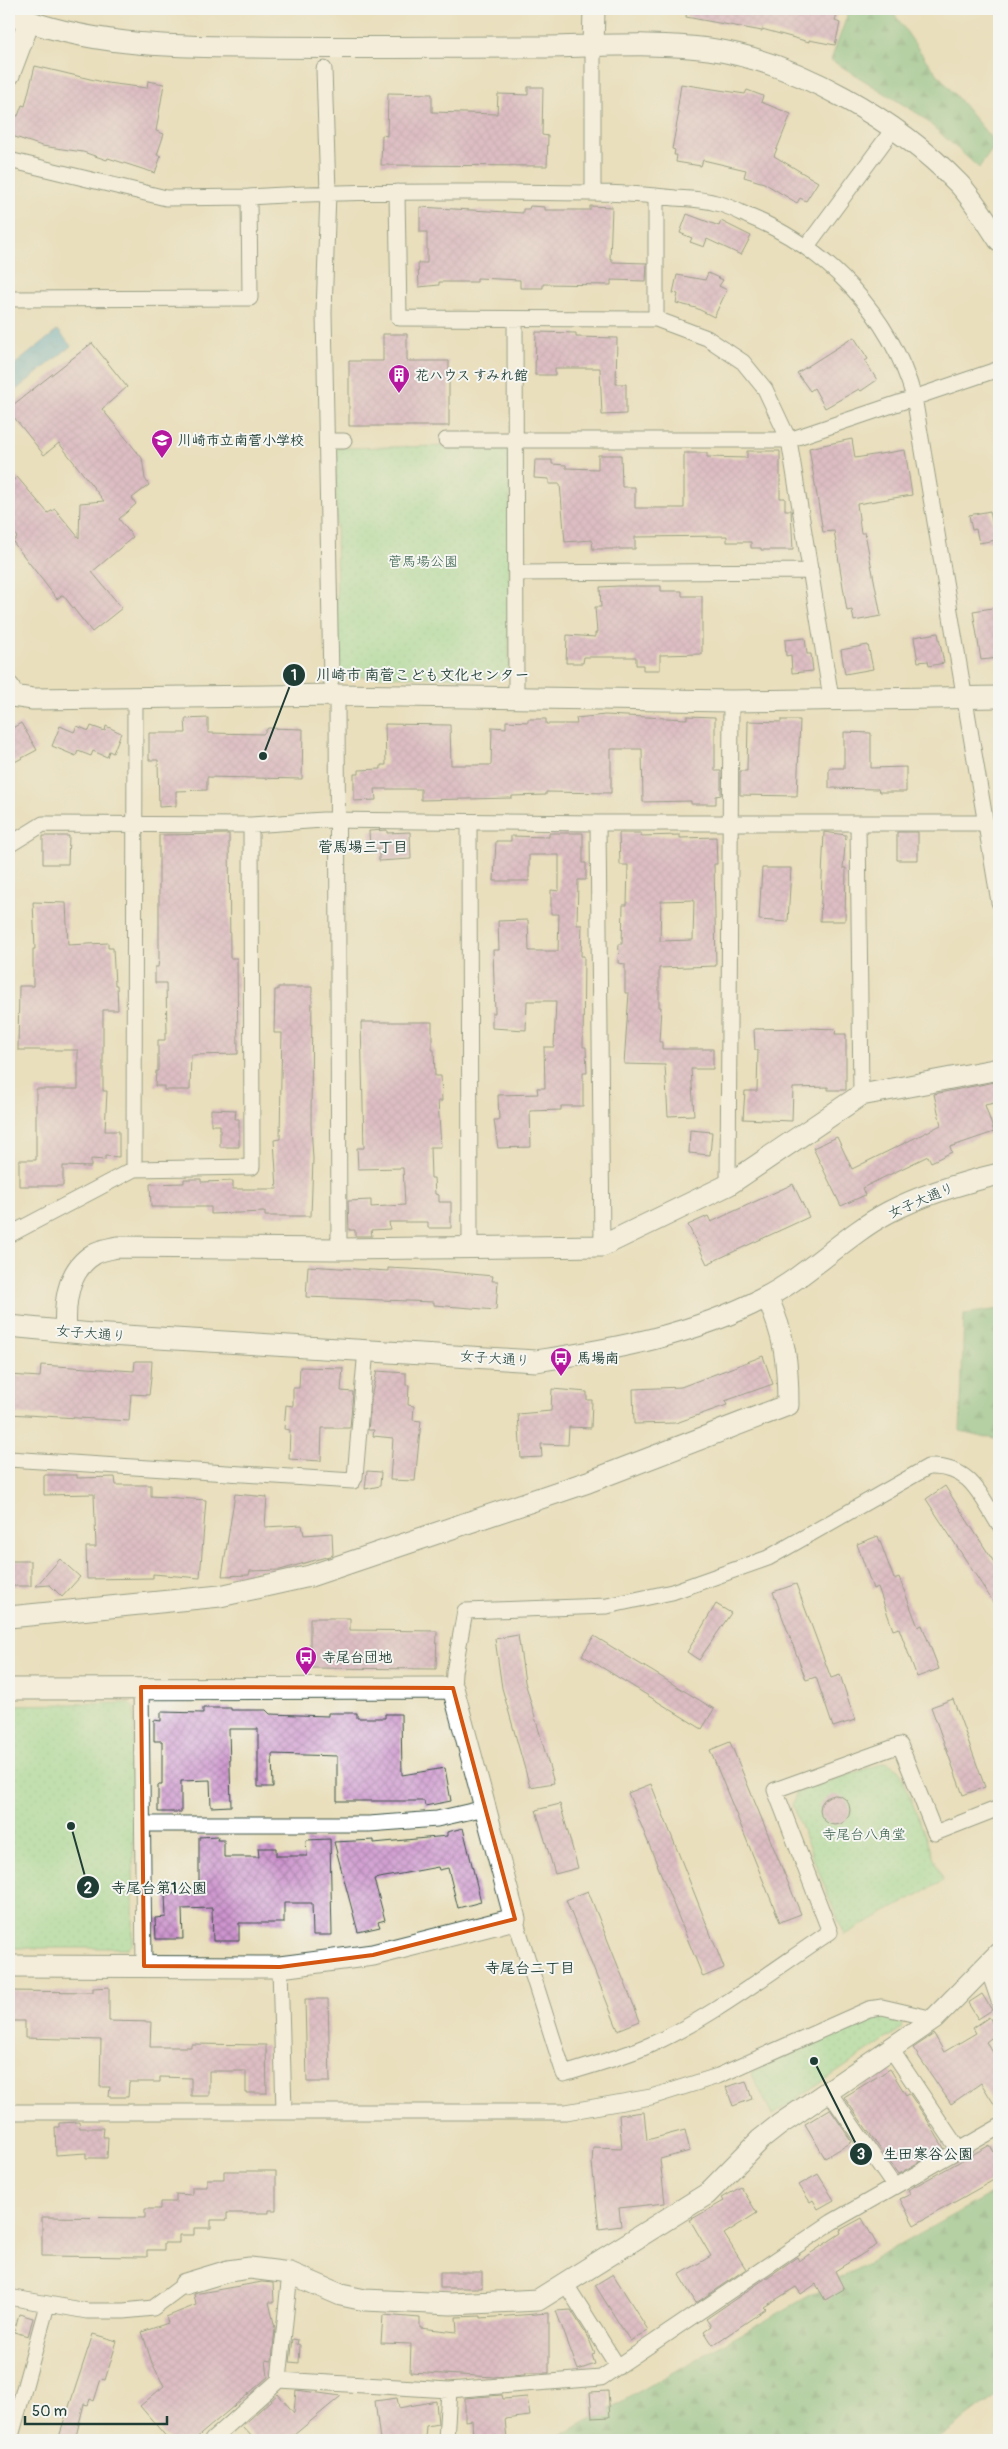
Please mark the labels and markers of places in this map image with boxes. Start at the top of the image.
building icon: 花ハウス すみれ館 [387,363,411,394]
place label: 花ハウス すみれ館 [415,367,528,384]
school or university icon: 川崎市立南菅小学校 [150,428,174,459]
place label: 川崎市立南菅小学校 [178,432,304,449]
callout: 川崎市 南菅こども文化センター [282,660,540,690]
bus stop icon: 馬場南 [549,1346,573,1377]
place label: 馬場南 [577,1350,619,1367]
bus stop icon: 寺尾台団地 [294,1645,318,1676]
place label: 寺尾台団地 [322,1649,392,1666]
callout: 寺尾台第1公園 [76,1872,217,1902]
callout: 生田寒谷公園 [848,2139,983,2169]

